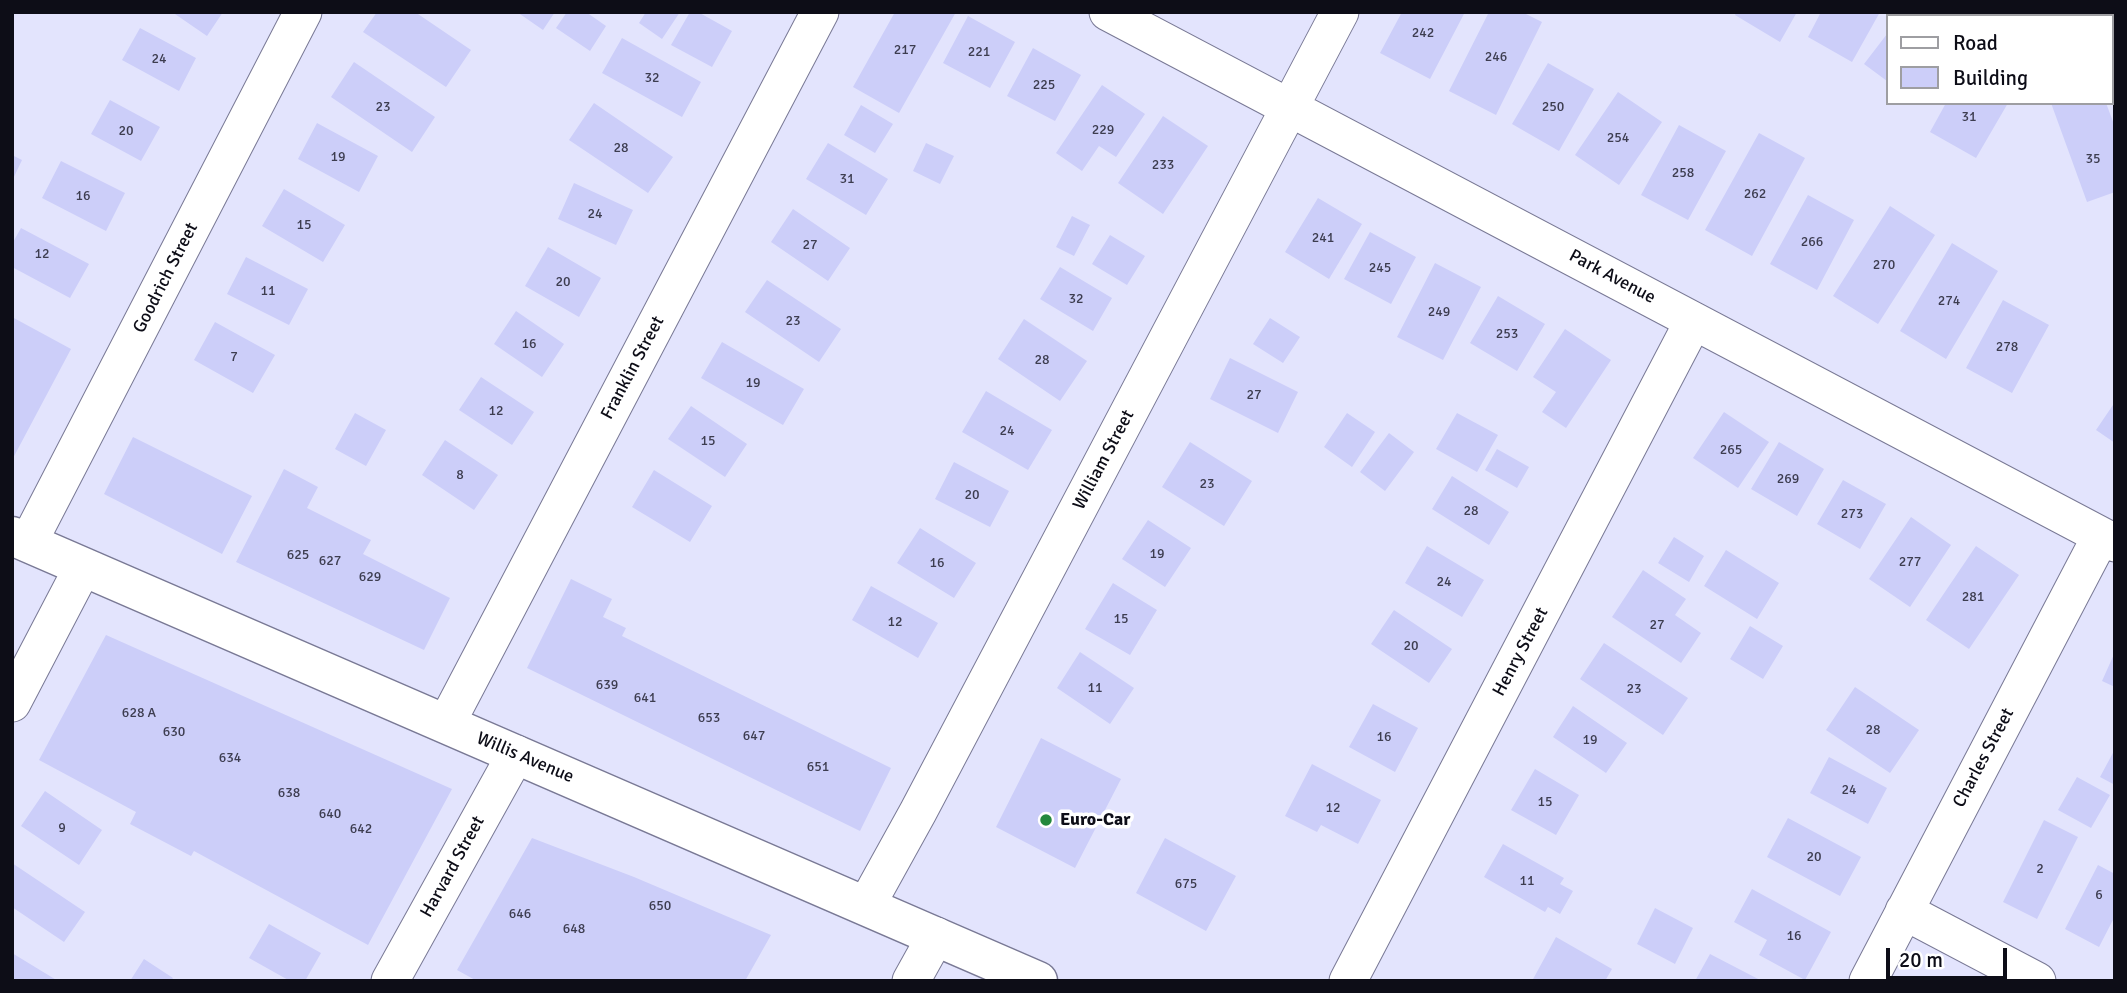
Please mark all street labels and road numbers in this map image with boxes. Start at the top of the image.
street label: Goodrich Street [129,219,203,337]
street label: Park Avenue [1565,245,1659,309]
street label: Franklin Street [597,313,669,423]
street label: William Street [1069,407,1139,513]
street label: Henry Street [1489,604,1553,700]
street label: Charles Street [1949,705,2019,811]
street label: Willis Avenue [473,728,577,788]
street label: Harvard Street [416,813,490,921]

